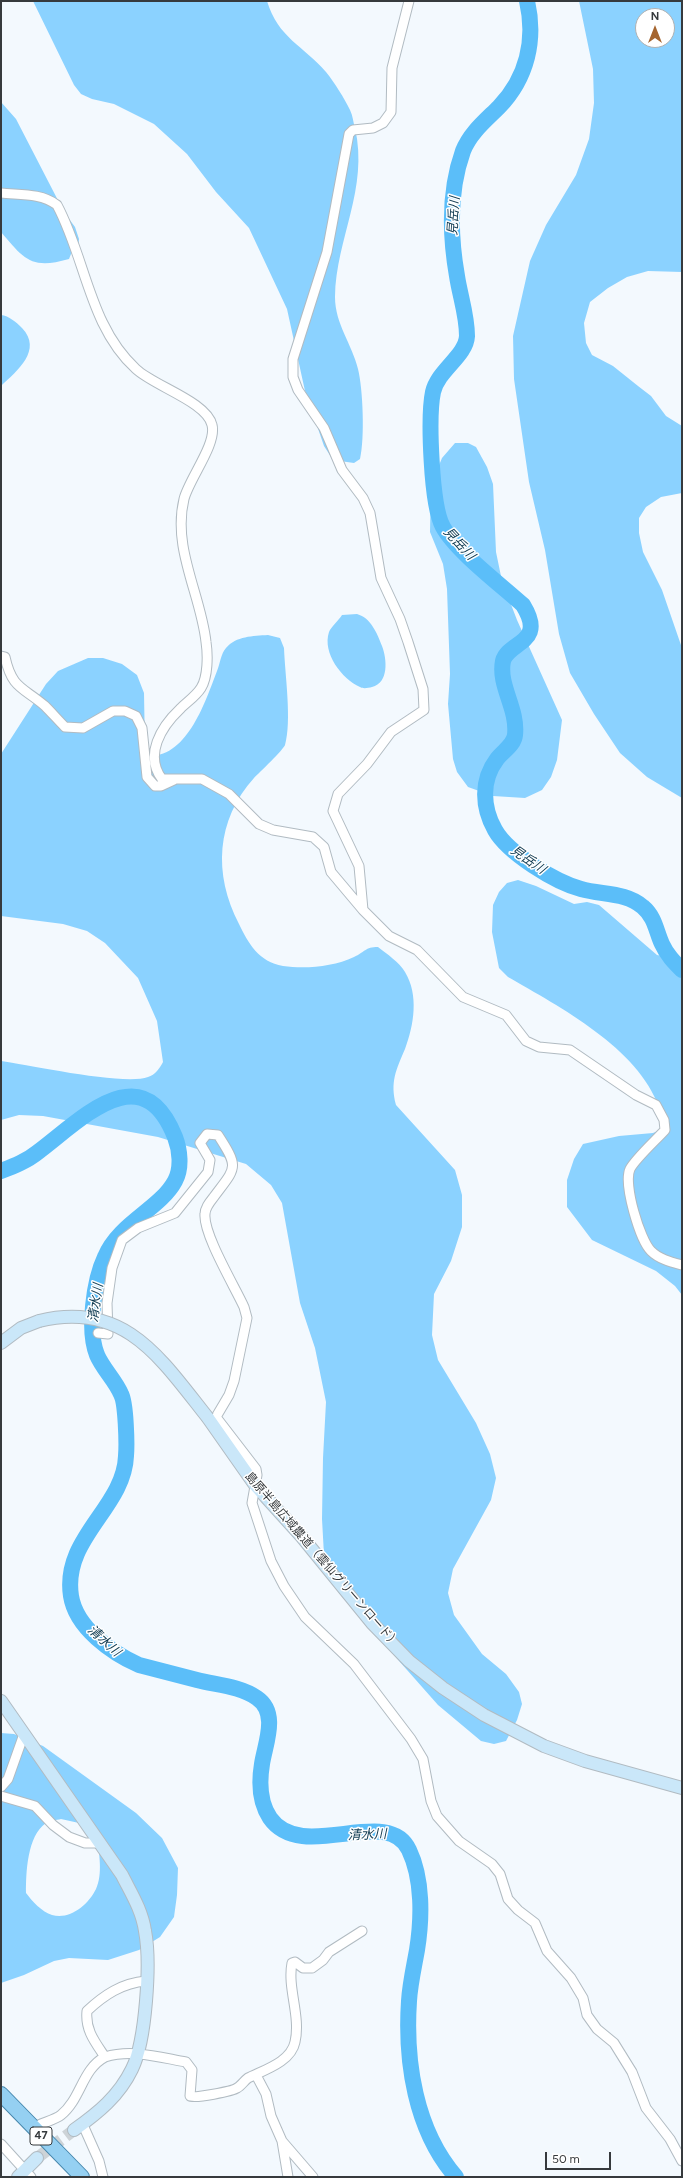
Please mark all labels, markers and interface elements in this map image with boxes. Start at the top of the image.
north arrow [635,8,675,48]
text: N [651,10,659,23]
water label: 見岳川 [445,196,463,236]
water label: 見岳川 [440,524,478,564]
water label: 見岳川 [508,842,548,878]
water label: 清水川 [86,1283,106,1323]
street label: 島原半島広域農道（雲仙グリーンロード） [242,1469,402,1651]
water label: 清水川 [84,1622,124,1660]
water label: 清水川 [347,1827,387,1843]
road number: 47 [30,2127,52,2145]
scale bar [547,2144,613,2170]
text: 50 m [552,2152,580,2166]

